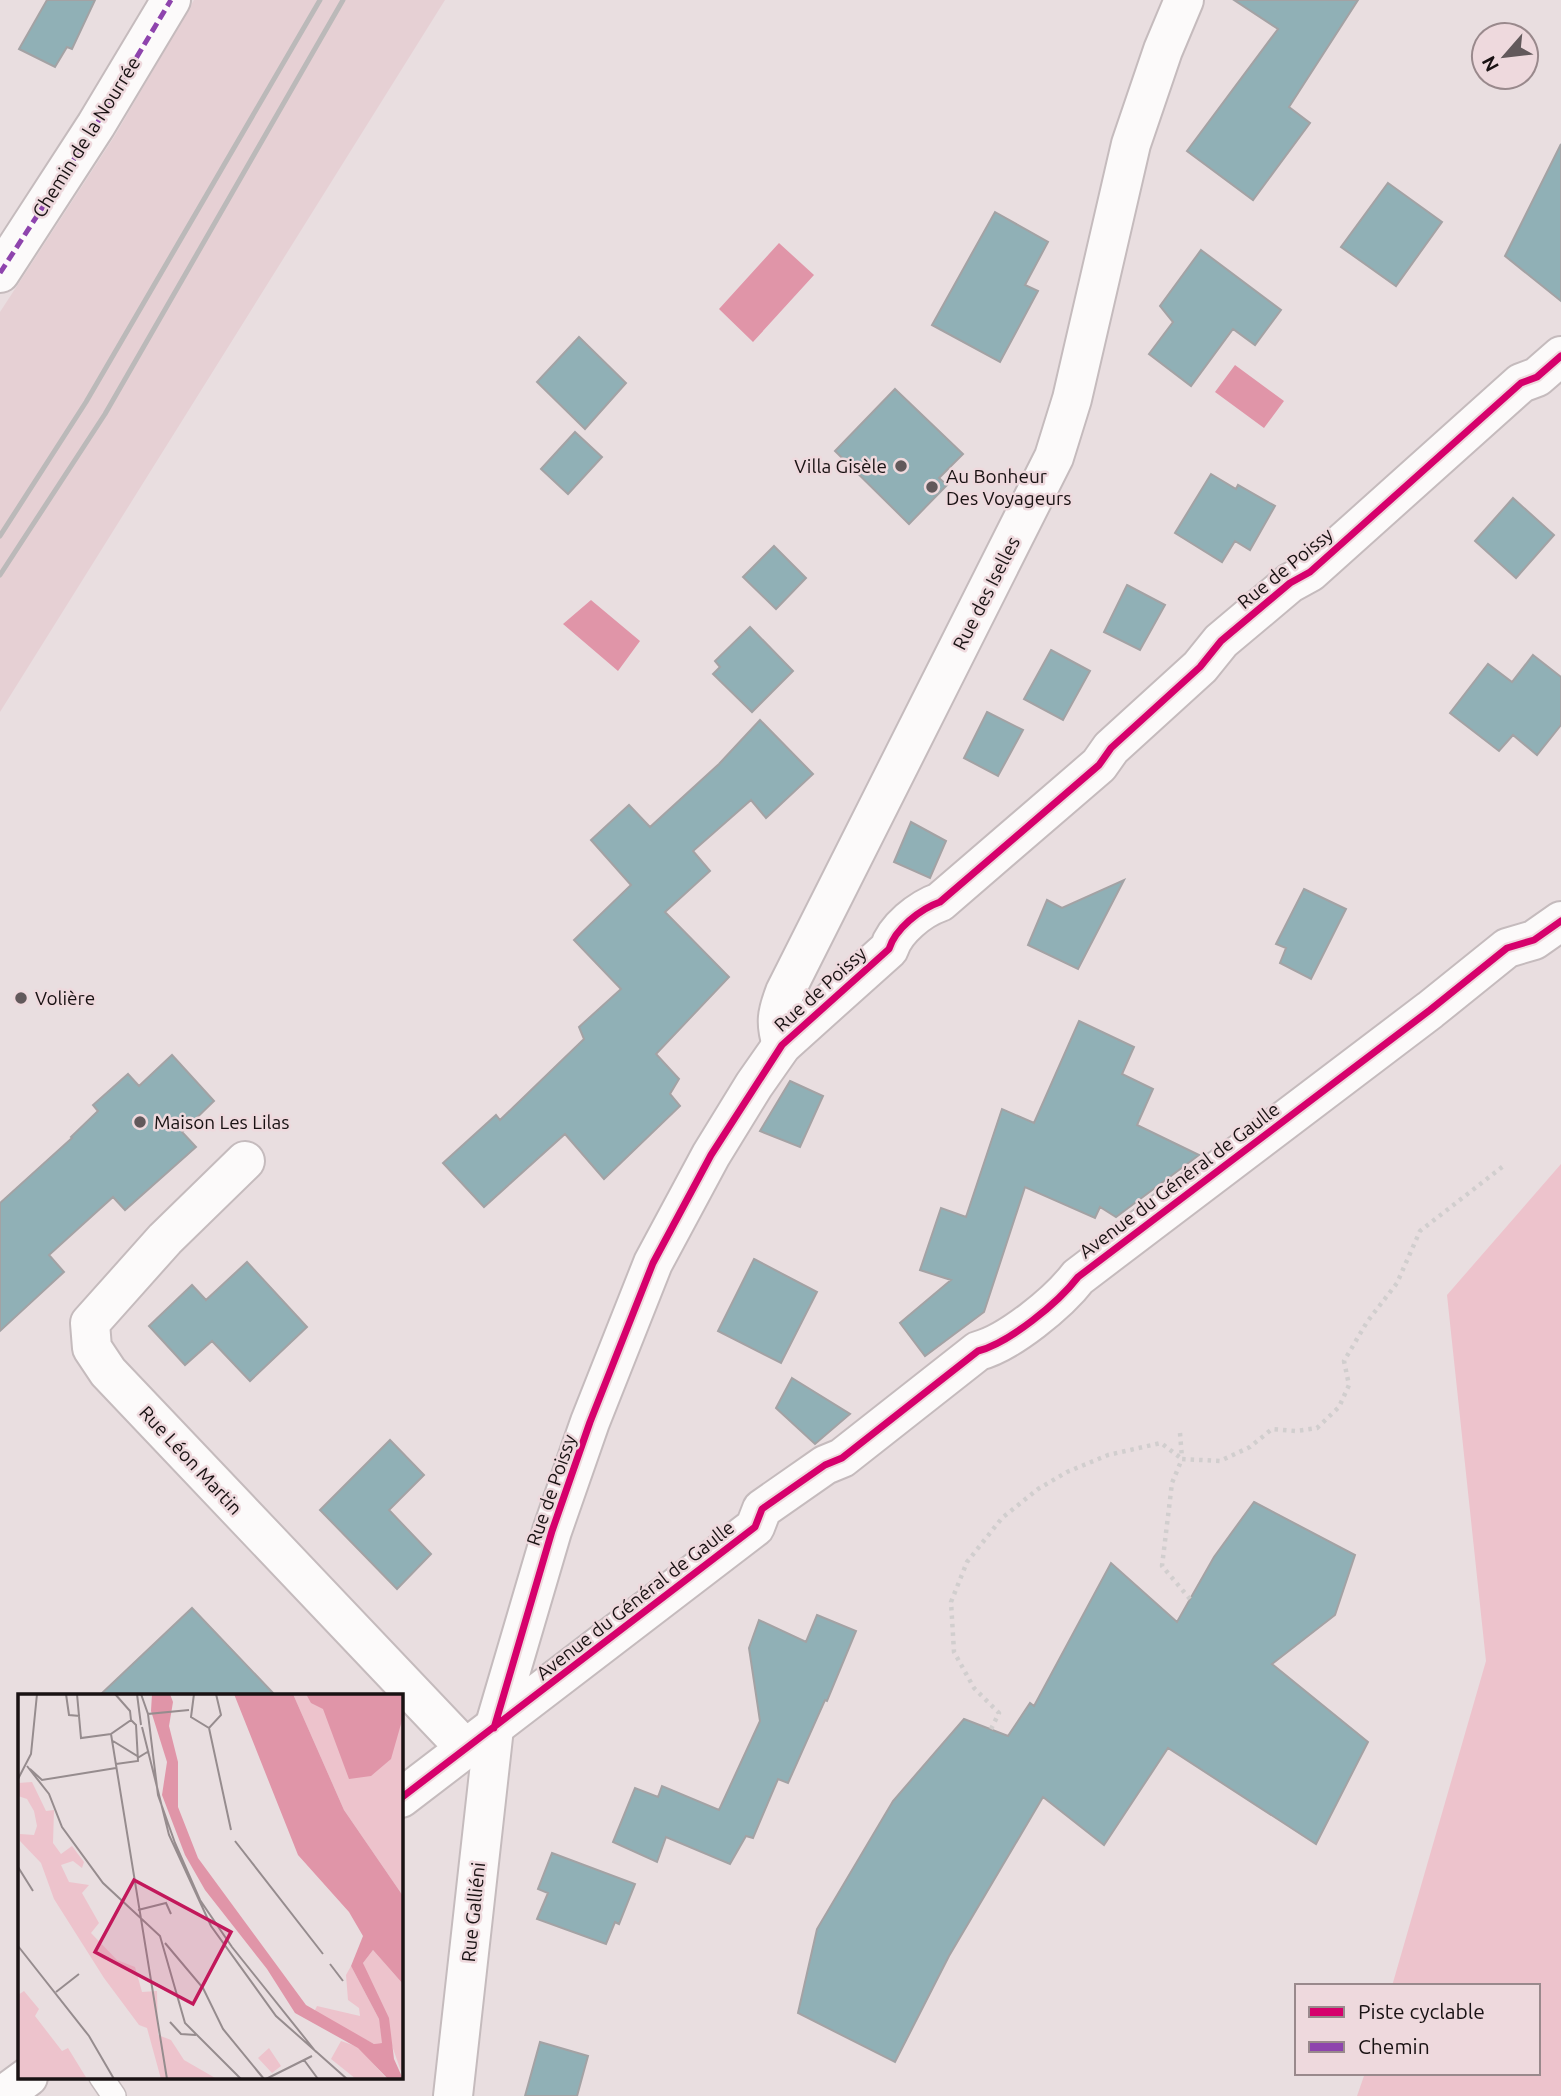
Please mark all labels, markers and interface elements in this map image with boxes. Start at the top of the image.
north arrow [1470,21,1540,91]
street label: Chemin de la Nourrée [28,53,144,221]
text: N [1477,53,1503,75]
place label: Villa Gisèle [794,455,887,477]
marker: Villa Gisèle [893,458,909,474]
place label: Au Bonheur Des Voyageurs [946,465,1072,509]
marker: Au Bonheur Des Voyageurs [924,479,940,495]
street label: Rue de Poissy [1233,523,1337,613]
street label: Rue des Iselles [948,533,1024,653]
street label: Rue de Poissy [770,942,870,1036]
place label: Volière [35,987,95,1009]
marker: Volière [13,990,29,1006]
street label: Avenue du Général de Gaulle [1075,1097,1283,1263]
place label: Maison Les Lilas [154,1111,290,1133]
marker: Maison Les Lilas [132,1114,148,1130]
street label: Rue Léon Martin [135,1401,247,1519]
street label: Rue de Poissy [522,1432,580,1548]
street label: Avenue du Général de Gaulle [532,1516,738,1684]
inset map [18,1694,402,2078]
street label: Rue Galliéni [457,1861,489,1963]
legend [1295,1984,1540,2075]
text: Piste cyclable [1358,1999,1485,2023]
text: Chemin [1358,2034,1430,2058]

